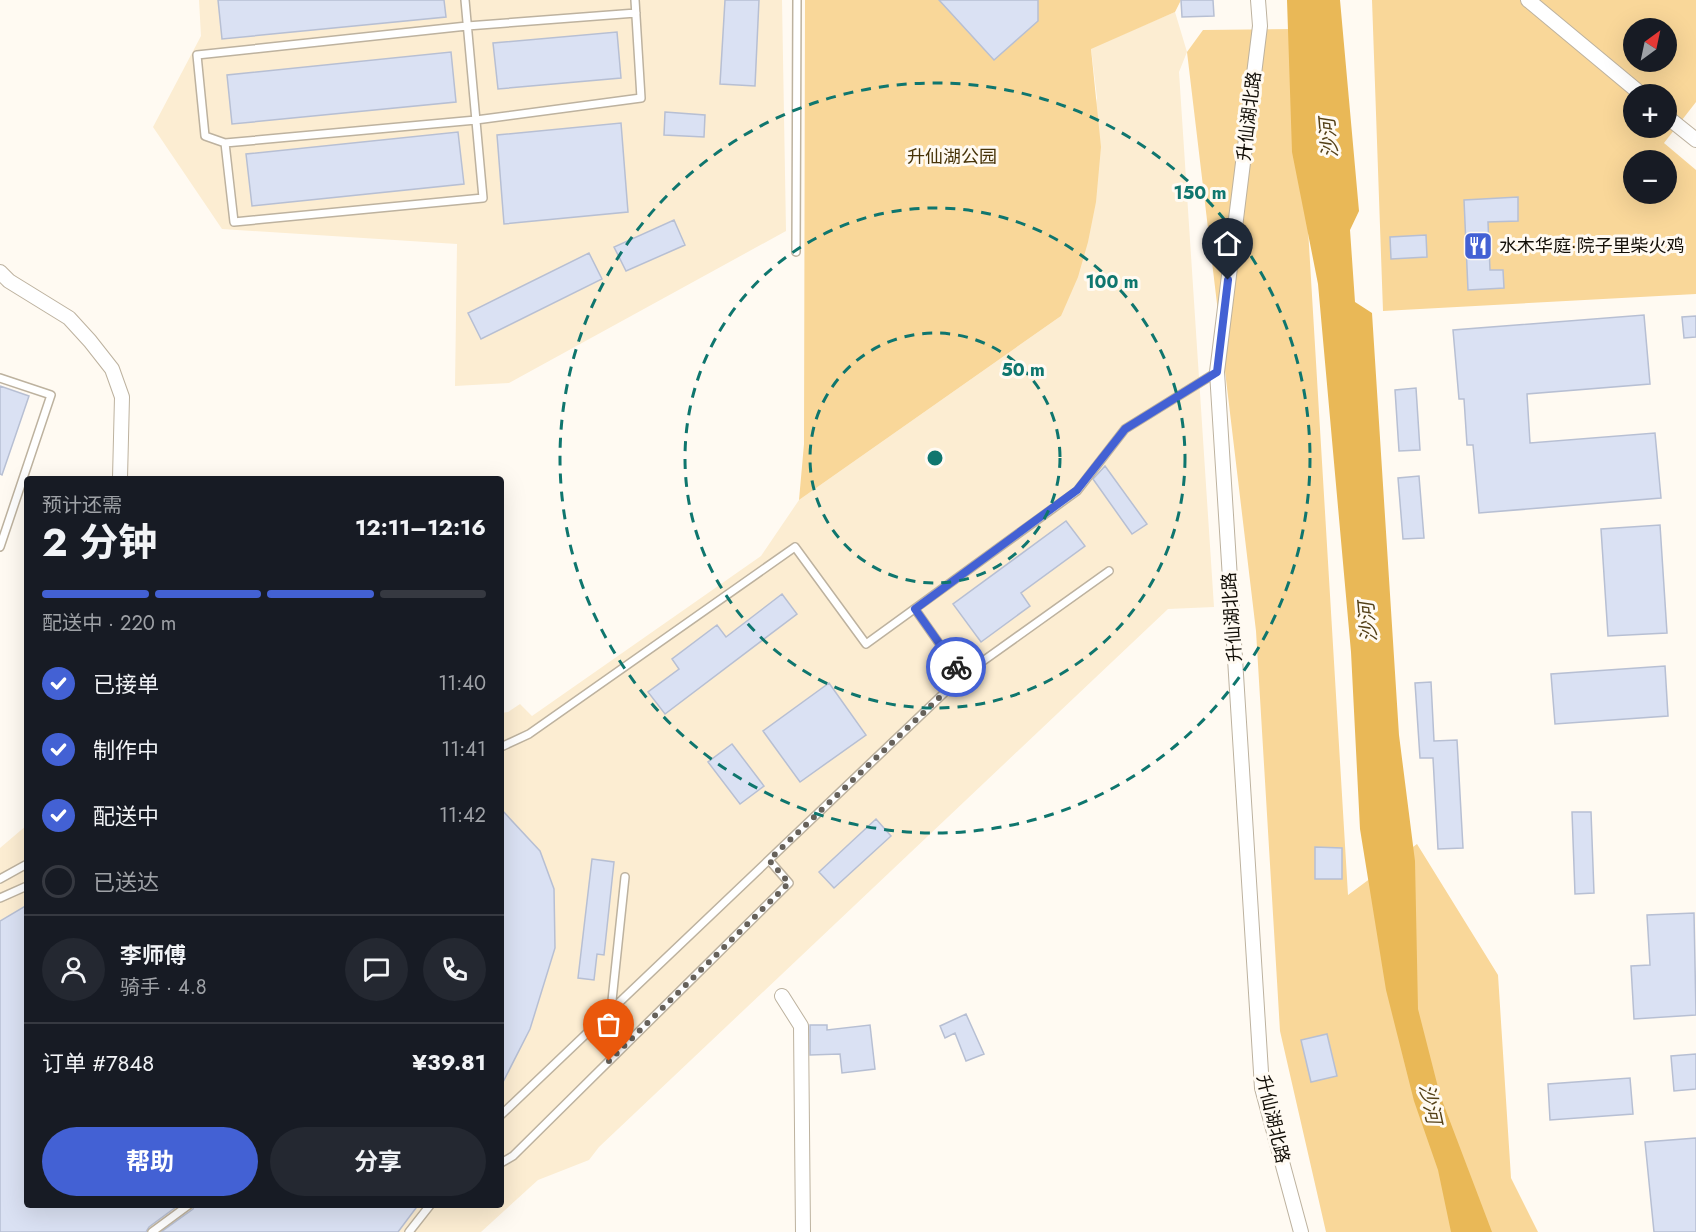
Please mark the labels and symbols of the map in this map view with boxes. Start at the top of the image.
north arrow [1623,18,1677,72]
street label: 升仙湖北路 [1231,70,1267,162]
water label: 沙河 [1312,113,1345,159]
park label: 升仙湖公园 [907,144,997,170]
text: 150 m [1174,180,1226,206]
pin [1202,218,1253,280]
restaurant icon: 水木华庭·院子里柴火鸡 [1462,230,1494,262]
place label: 水木华庭·院子里柴火鸡 [1499,233,1684,259]
text: 100 m [1085,269,1139,295]
text: 50 m [1001,357,1045,383]
centre of rings [925,448,945,468]
street label: 升仙湖北路 [1216,571,1248,663]
water label: 沙河 [1351,597,1384,643]
courier [926,637,986,697]
pin [583,999,634,1061]
street label: 升仙湖北路 [1250,1072,1296,1166]
water label: 沙河 [1412,1081,1449,1130]

